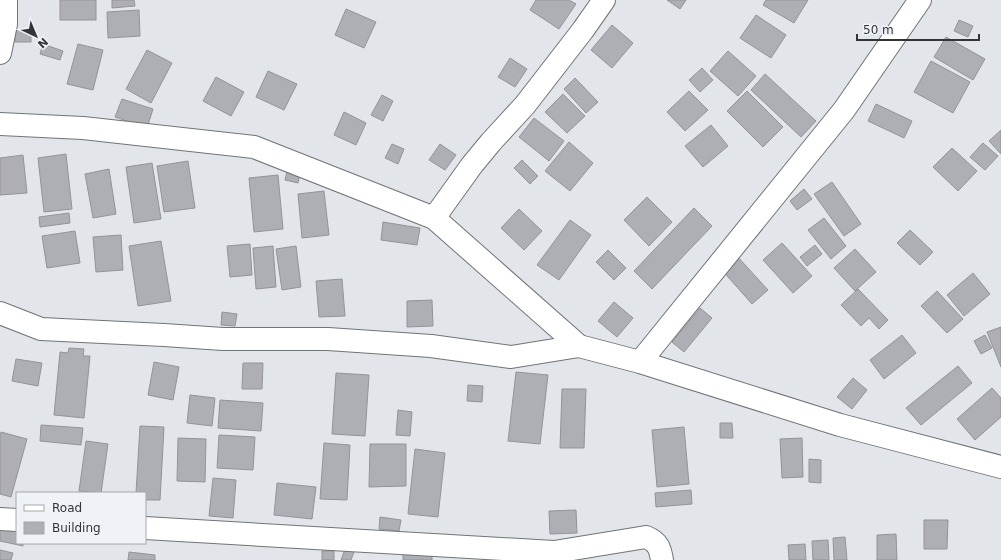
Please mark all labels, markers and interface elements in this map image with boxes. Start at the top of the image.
north arrow [16,16,56,56]
scale bar [857,16,979,42]
text: 50 m [863,23,894,37]
text: N [35,35,50,51]
legend [16,492,146,544]
text: Road [52,501,82,515]
text: Building [52,521,101,535]

